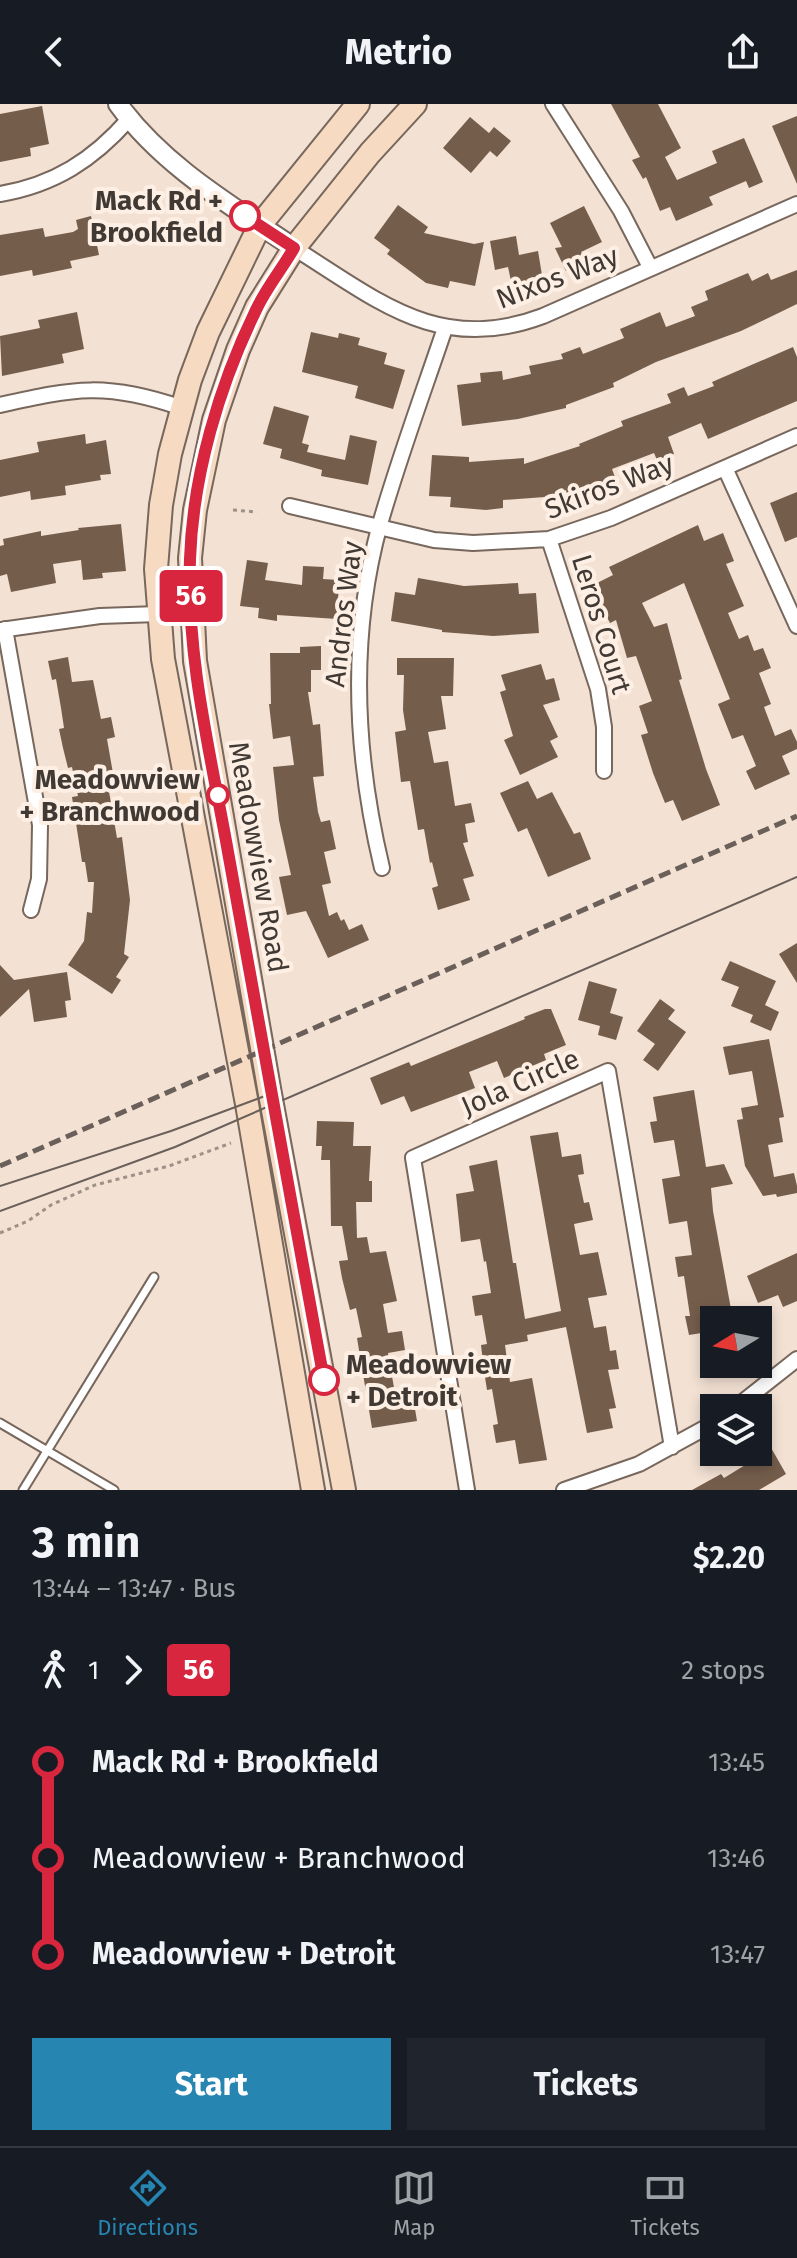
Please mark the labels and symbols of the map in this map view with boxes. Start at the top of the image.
place label: Mack Rd + Brookfield [90,184,223,249]
marker: Mack Rd + Brookfield [230,201,260,231]
street label: Nixos Way [491,239,623,316]
street label: Skiros Way [540,447,678,526]
street label: Andros Way [318,539,369,689]
street label: Leros Court [565,550,639,699]
line badge: 56 [155,570,227,622]
street label: Meadowview Road [222,739,295,975]
place label: Meadowview + Branchwood [19,763,200,828]
marker: Meadowview + Branchwood [207,784,229,806]
street label: Jola Circle [456,1042,584,1123]
north arrow [700,1306,772,1378]
place label: Meadowview + Detroit [346,1348,511,1413]
marker: Meadowview + Detroit [309,1365,339,1395]

